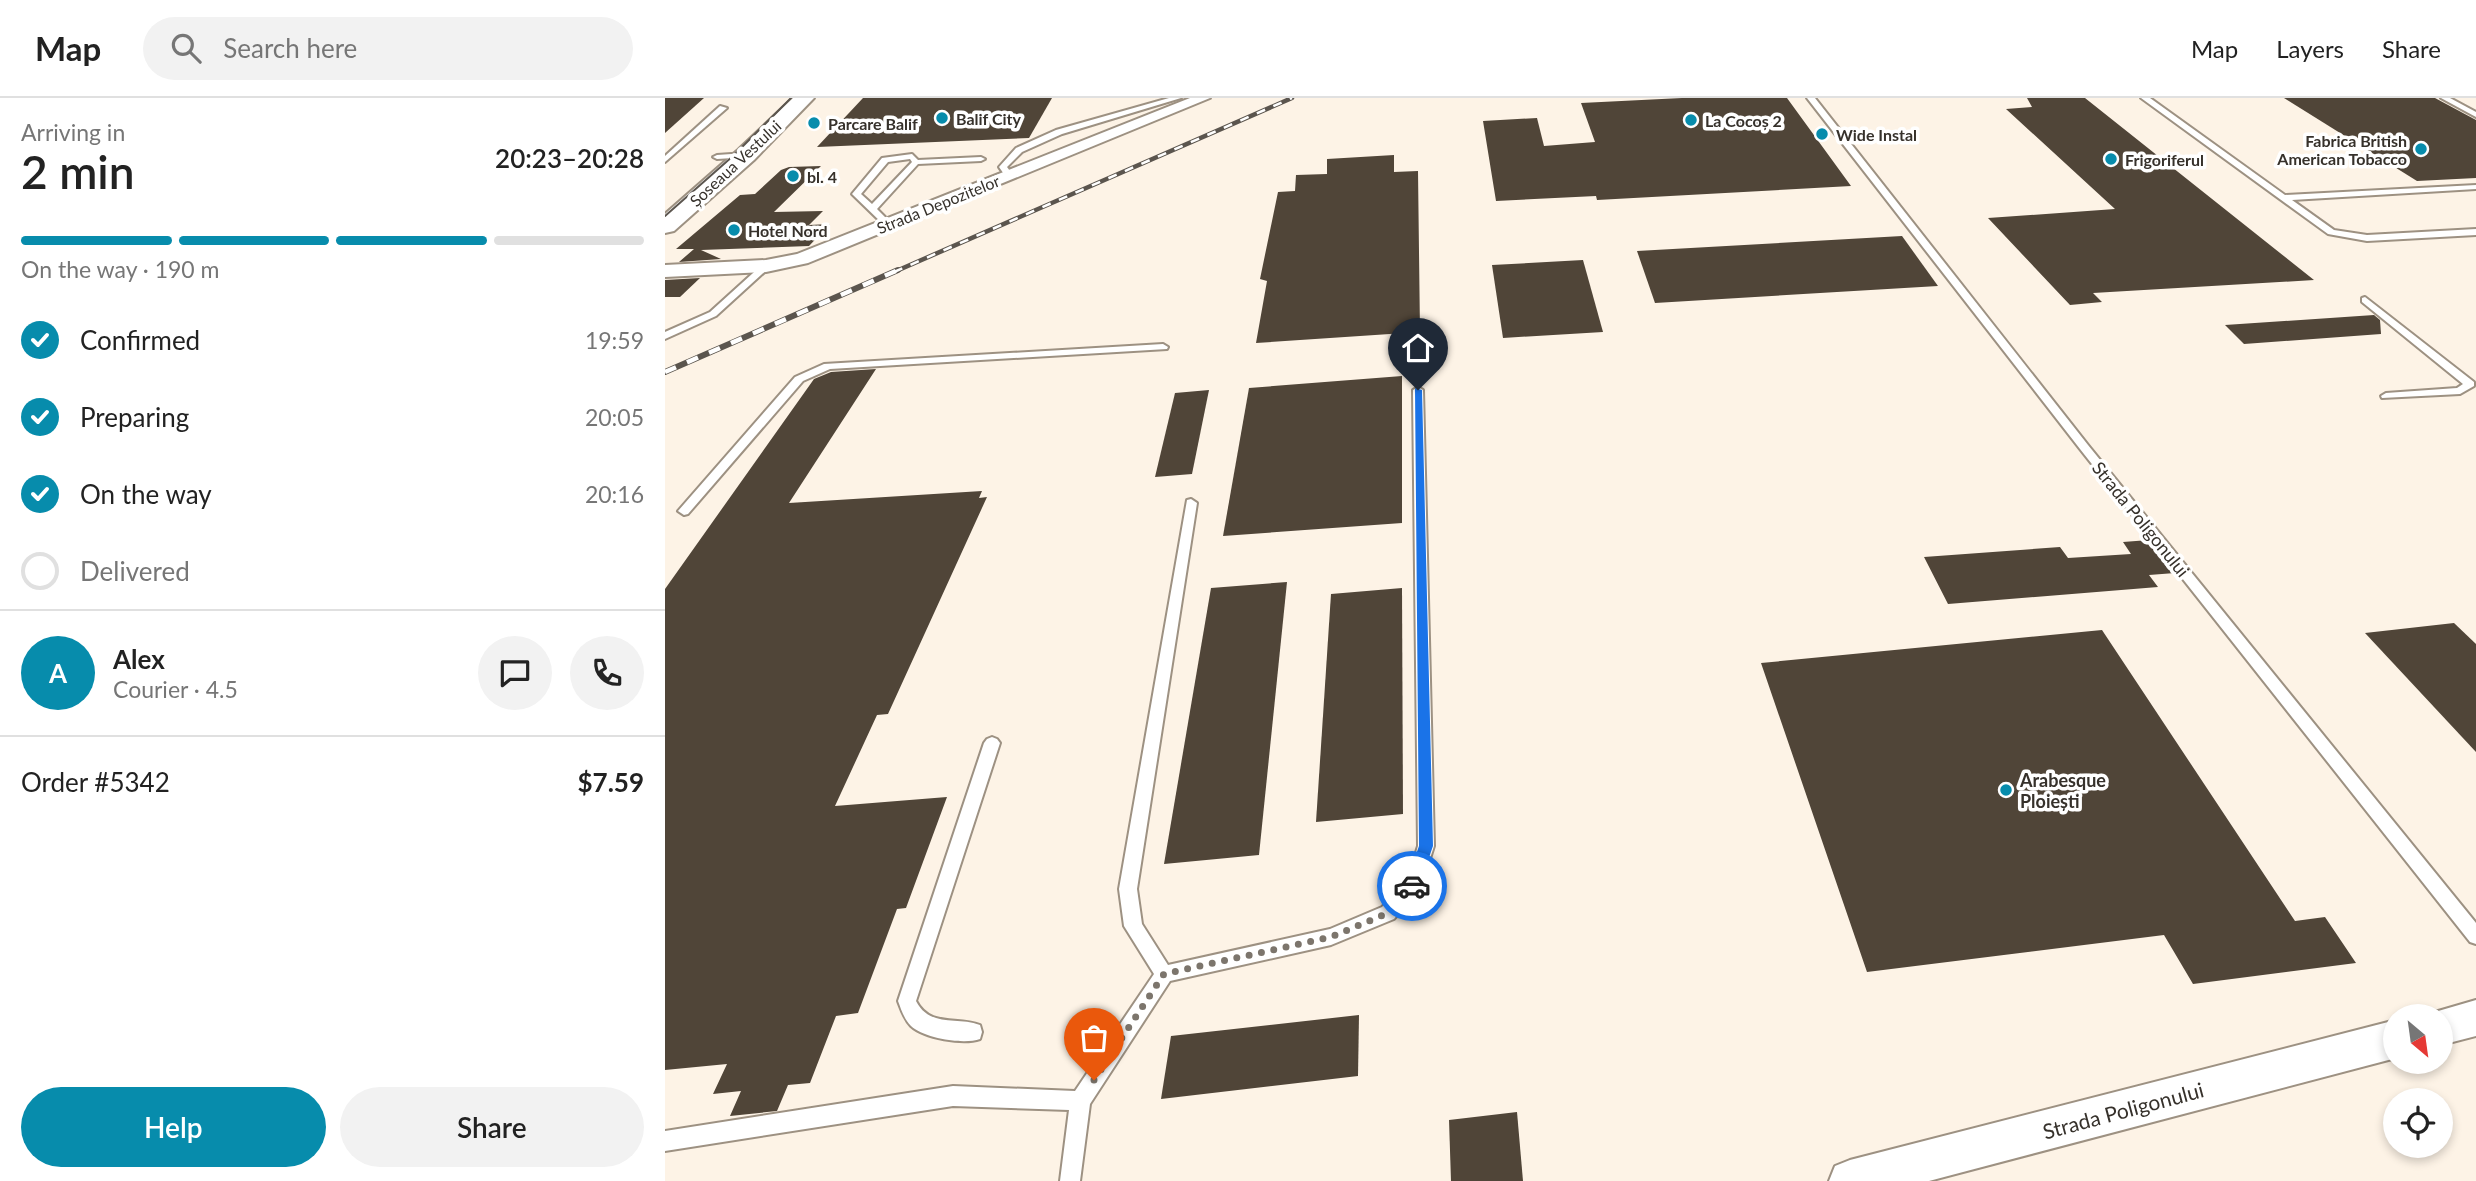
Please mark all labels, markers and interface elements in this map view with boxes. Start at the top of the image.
search box [143,17,633,80]
text: Map [35,28,101,68]
icon: search [167,29,205,67]
text: Search here [223,32,357,64]
text: Map [2191,34,2238,63]
text: Layers [2276,34,2344,63]
text: Share [2382,34,2441,63]
place label: Balif City [956,109,1021,128]
marker: Balif City [934,110,950,126]
place label: La Cocoș 2 [1705,111,1782,130]
marker: La Cocoș 2 [1683,112,1699,128]
place label: Parcare Balif [828,114,918,133]
marker: Parcare Balif [806,115,822,131]
street label: Șoseaua Vestului [686,116,784,210]
text: Arriving in [21,118,125,146]
place label: Wide Instal [1836,125,1917,144]
marker: Wide Instal [1814,126,1830,142]
place label: Fabrica British American Tobacco [2276,131,2407,168]
marker: Fabrica British American Tobacco [2413,141,2429,157]
text: 20:23–20:28 [495,142,644,174]
text: 2 min [21,144,135,199]
place label: Frigoriferul [2125,150,2204,169]
marker: Frigoriferul [2103,151,2119,167]
place label: bl. 4 [807,167,837,186]
marker: bl. 4 [785,168,801,184]
street label: Strada Depozitelor [874,171,1002,237]
place label: Hotel Nord [748,221,828,240]
marker: Hotel Nord [726,222,742,238]
text: On the way · 190 m [21,255,220,283]
pin [1388,318,1448,390]
icon: check [21,321,59,359]
text: Confirmed [80,324,200,356]
text: 19:59 [585,326,644,354]
icon: home [1399,329,1437,367]
icon: check [21,398,59,436]
text: Preparing [80,401,189,433]
text: 20:05 [585,403,644,431]
street label: Strada Poligonului [2088,457,2194,581]
icon: check [21,475,59,513]
text: On the way [80,478,212,510]
text: 20:16 [585,480,644,508]
text: Delivered [80,555,190,587]
button: chat [478,636,552,710]
button: phone [570,636,644,710]
text: Alex [113,643,165,675]
text: A [49,657,67,689]
text: Courier · 4.5 [113,675,238,703]
text: Order #5342 [21,766,170,798]
text: $7.59 [578,766,644,798]
place label: Arabesque Ploiești [2019,769,2106,812]
marker: Arabesque Ploiești [1998,782,2014,798]
courier [1377,851,1447,921]
icon: car [1393,867,1431,905]
north arrow [2383,1004,2453,1074]
map controls [2383,1004,2453,1158]
pin [1064,1008,1124,1080]
icon: bag [1075,1019,1113,1057]
street label: Strada Poligonului [2040,1076,2206,1144]
button: Help [21,1087,326,1167]
button: Share [340,1087,644,1167]
button: locate [2383,1088,2453,1158]

